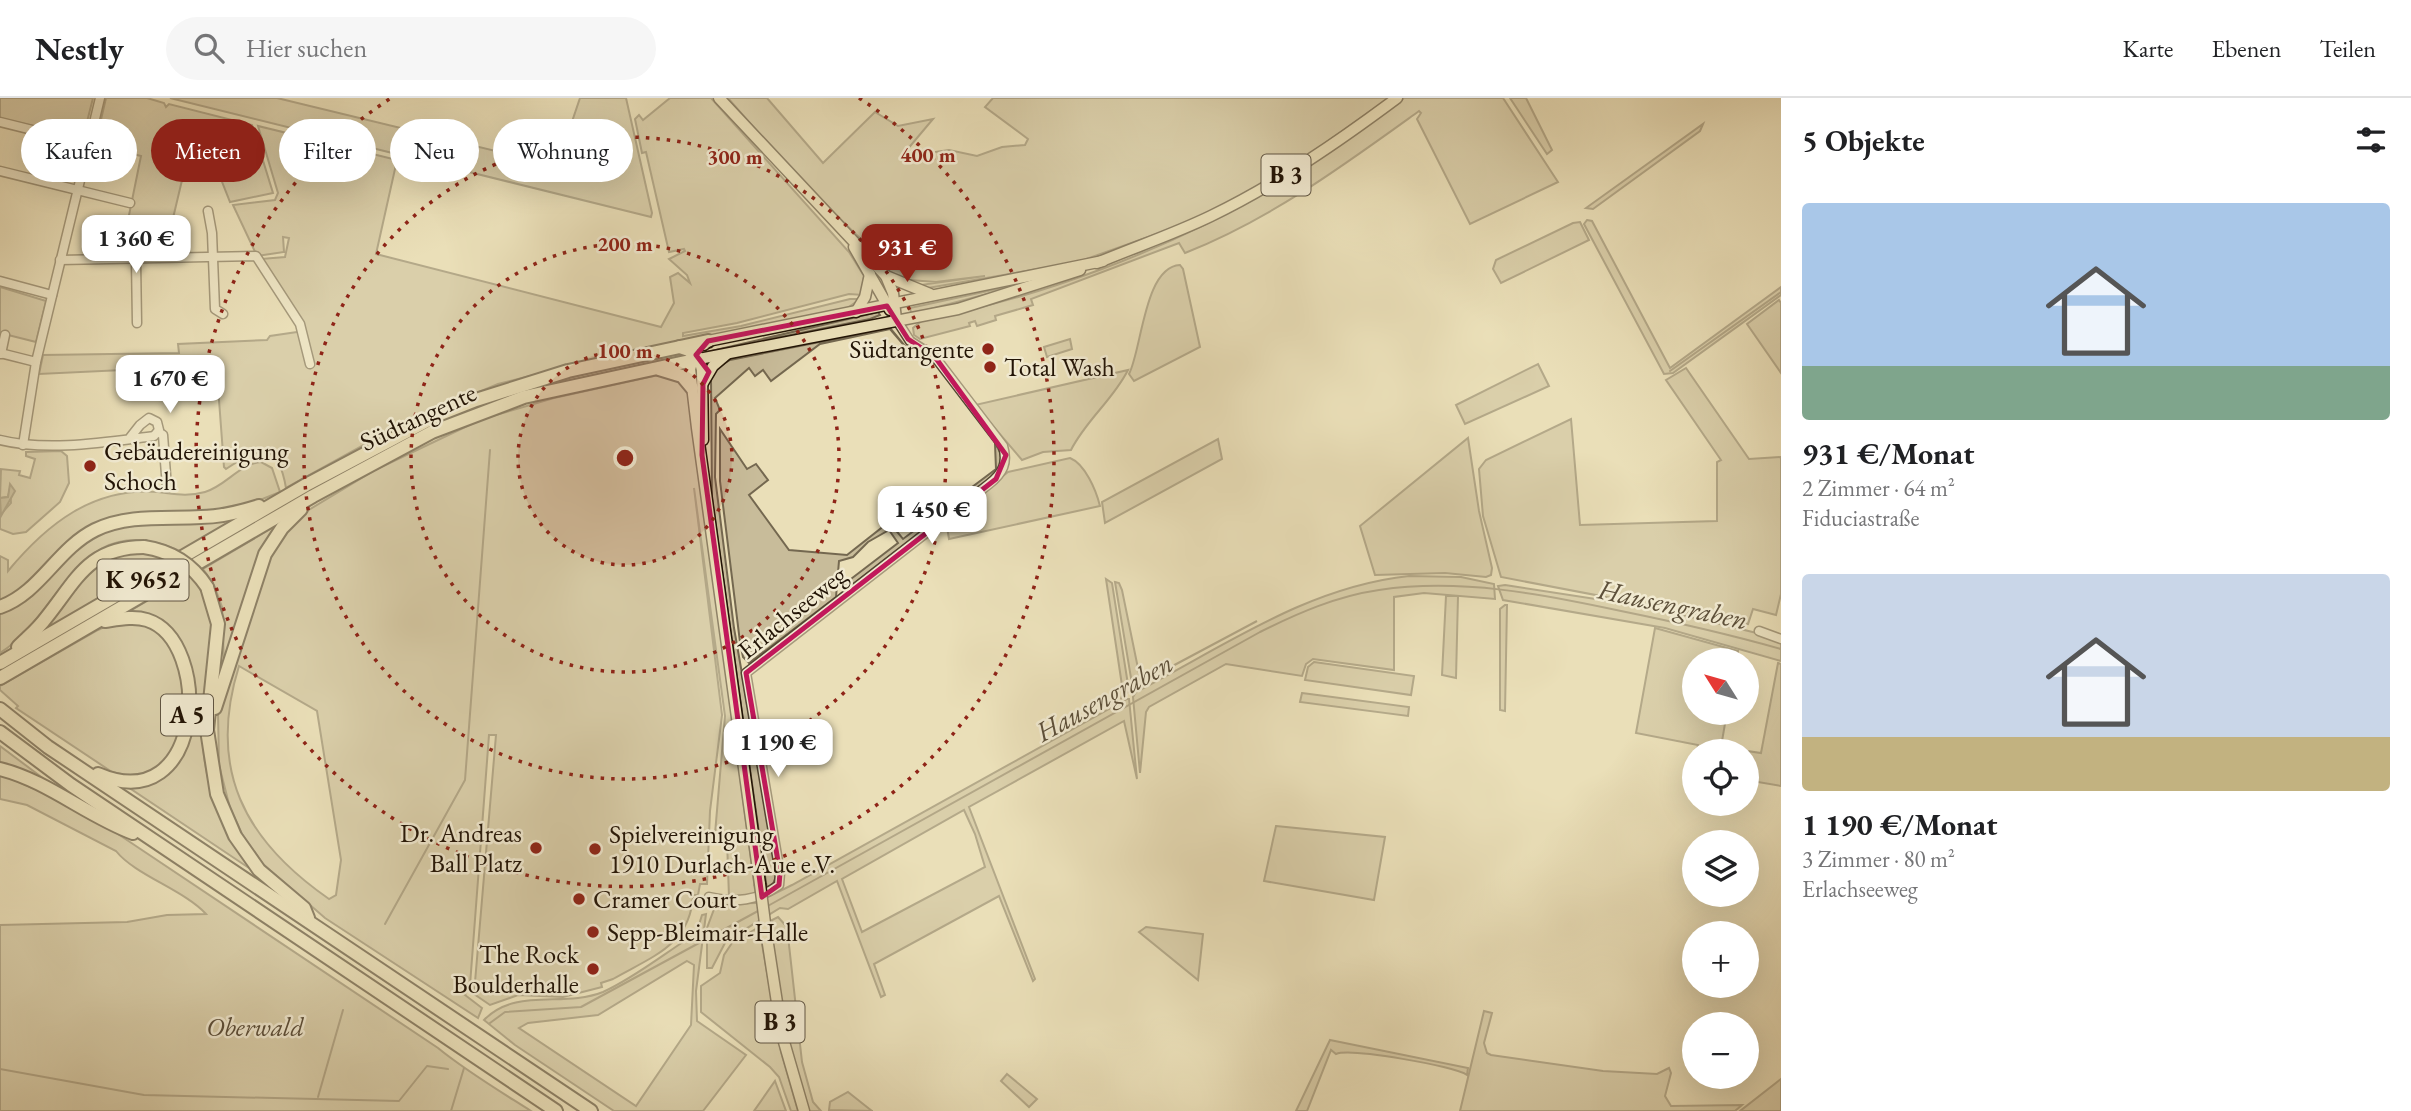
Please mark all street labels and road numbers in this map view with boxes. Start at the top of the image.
road number: B 3 [1262,154,1310,196]
street label: Südtangente [354,375,482,459]
street label: Erlachseeweg [730,557,854,666]
road number: K 9652 [97,560,188,601]
road number: A 5 [161,694,213,736]
road number: B 3 [756,1002,804,1042]

